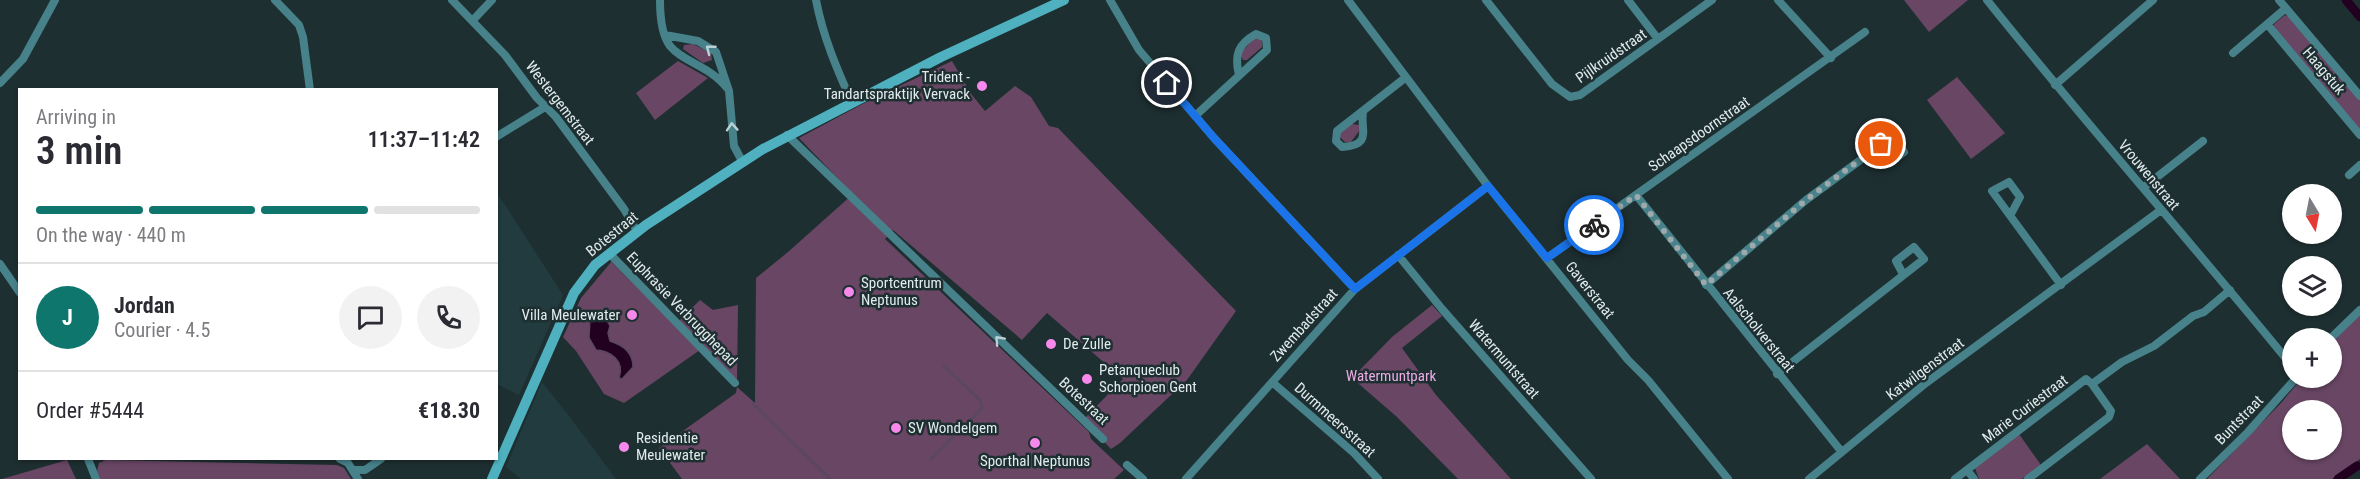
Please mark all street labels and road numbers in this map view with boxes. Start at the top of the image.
street label: Pijlkruidstraat [1572,25,1650,87]
street label: Haagstuk [2299,44,2349,99]
street label: Westergemstraat [522,58,598,148]
street label: Schaapsdoornstraat [1645,92,1753,176]
street label: Vrouwenstraat [2115,136,2183,214]
street label: Botestraat [582,208,642,260]
street label: Euphrasie Verbrugghepad [623,248,741,370]
street label: Gaverstraat [1562,258,1618,322]
street label: Aalscholverstraat [1719,284,1799,376]
street label: Zwembadstraat [1266,285,1342,365]
street label: Watermuntstraat [1465,316,1543,402]
street label: Katwilgenstraat [1883,334,1967,404]
street label: Marie Curiestraat [1979,371,2071,447]
street label: Botestraat [1055,373,1113,429]
street label: Durmmeersstraat [1291,379,1379,461]
street label: Buntstraat [2211,392,2267,448]

